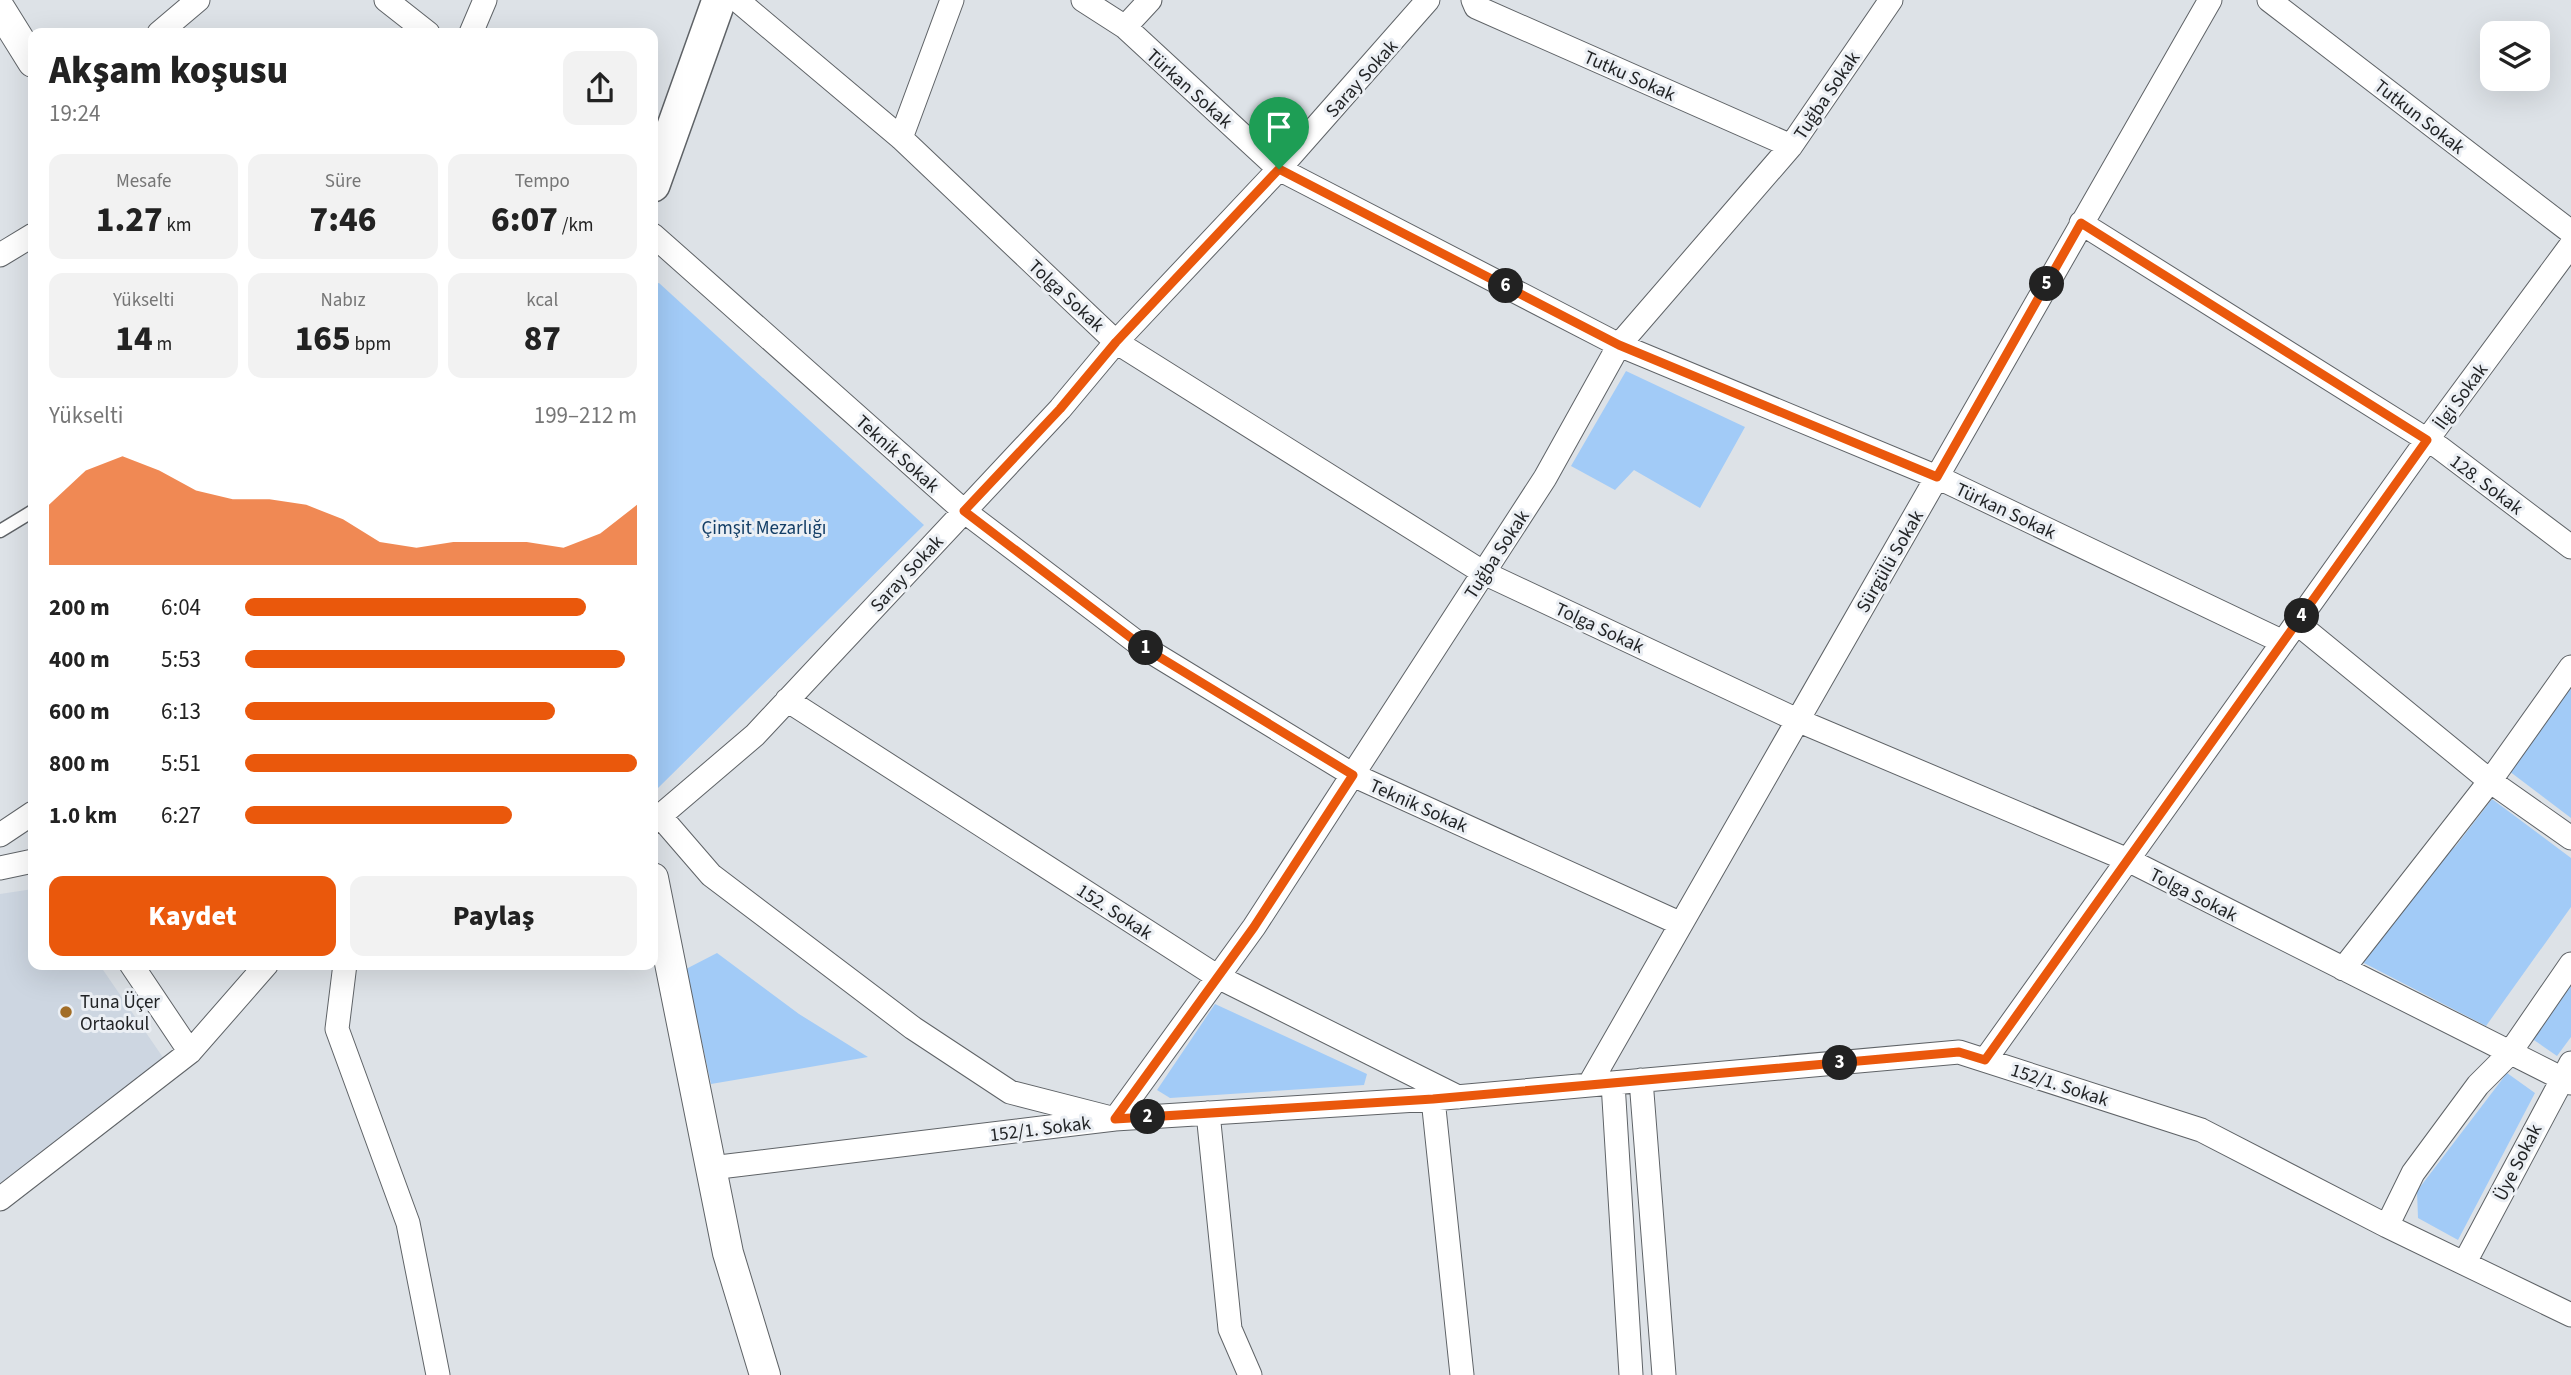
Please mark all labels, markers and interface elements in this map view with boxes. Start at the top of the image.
map controls [2480,21,2550,91]
button: layers [2480,21,2550,91]
street label: Saray Sokak [1320,34,1405,124]
street label: Türkan Sokak [1140,43,1239,136]
text: Akşam koşusu [49,44,288,98]
street label: Tutku Sokak [1579,44,1680,109]
street label: Tuğba Sokak [1788,46,1867,145]
button: share [563,51,637,125]
street label: Tutkun Sokak [2368,73,2471,162]
text: 19:24 [49,97,100,130]
pin [1249,97,1309,169]
icon: arrive [1260,108,1298,146]
text: Mesafe [116,168,171,195]
text: Süre [325,168,361,195]
text: Tempo [515,168,570,195]
text: 1.27 [96,195,163,245]
text: 7:46 [310,195,376,245]
text: 6:07 [491,195,558,245]
text: km [163,212,192,239]
text: /km [558,212,594,239]
street label: Tolga Sokak [1022,254,1110,339]
pin: 5 [2030,266,2064,302]
pin: 6 [1488,268,1524,304]
text: 5 [2041,270,2052,297]
text: 6 [1500,272,1511,299]
text: Yükselti [113,287,174,314]
text: Nabız [320,287,366,314]
text: kcal [526,287,558,314]
text: 14 [115,314,153,364]
text: 165 [295,314,351,364]
text: 87 [524,314,561,364]
text: m [153,331,172,358]
text: bpm [351,331,391,358]
street label: İlgi Sokak [2428,358,2495,436]
text: Yükselti [49,399,123,432]
text: 199–212 m [534,399,637,432]
street label: Teknik Sokak [849,409,945,500]
street label: 128. Sokak [2444,449,2529,522]
street label: Türkan Sokak [1951,476,2060,547]
street label: Tuğba Sokak [1458,504,1537,605]
street label: Sürgülü Sokak [1850,505,1931,618]
park label: Çimşit Mezarlığı [702,515,827,542]
street label: Saray Sokak [864,529,950,619]
text: 200 m [49,591,110,624]
text: 6:04 [161,591,201,624]
street label: Tolga Sokak [1550,596,1649,661]
pin: 4 [2284,598,2320,634]
text: 4 [2296,602,2307,629]
pin: 1 [1128,630,1164,666]
text: 1 [1140,634,1151,661]
text: 400 m [49,643,110,676]
text: 5:53 [161,643,201,676]
text: 600 m [49,695,110,728]
text: 6:13 [161,695,201,728]
text: 800 m [49,747,110,780]
text: 5:51 [161,747,201,780]
street label: Teknik Sokak [1365,773,1472,840]
text: 1.0 km [49,799,117,832]
text: 6:27 [161,799,201,832]
street label: Tolga Sokak [2145,862,2242,929]
button: Kaydet [49,876,336,956]
button: Paylaş [350,876,637,956]
street label: 152. Sokak [1071,878,1158,947]
place label: Tuna Üçer Ortaokul [80,989,160,1038]
marker: Tuna Üçer Ortaokul [58,1004,74,1020]
pin: 3 [1822,1046,1857,1080]
text: 3 [1834,1049,1845,1076]
street label: 152/1. Sokak [2007,1057,2113,1114]
pin: 2 [1130,1100,1166,1134]
text: 2 [1142,1103,1153,1130]
street label: 152/1. Sokak [988,1110,1093,1149]
street label: Üye Sokak [2487,1119,2549,1206]

